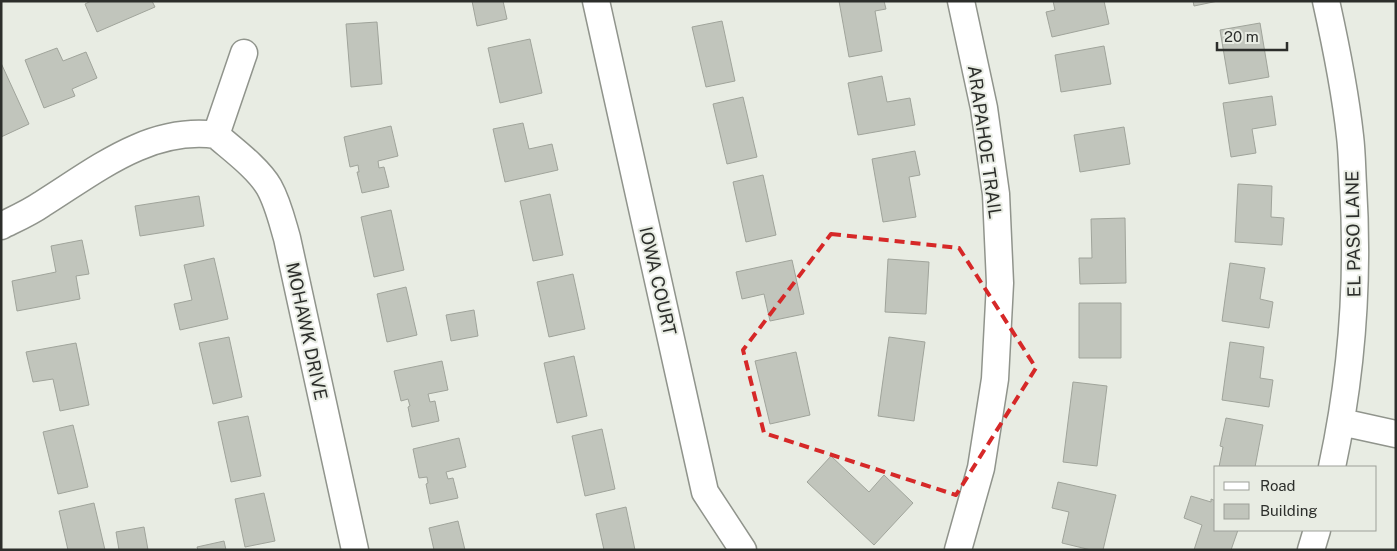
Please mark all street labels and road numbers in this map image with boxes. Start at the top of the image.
street label: ARAPAHOE TRAIL [964,64,1006,220]
street label: EL PASO LANE [1341,171,1365,297]
street label: IOWA COURT [635,225,681,338]
street label: MOHAWK DRIVE [282,260,332,402]

